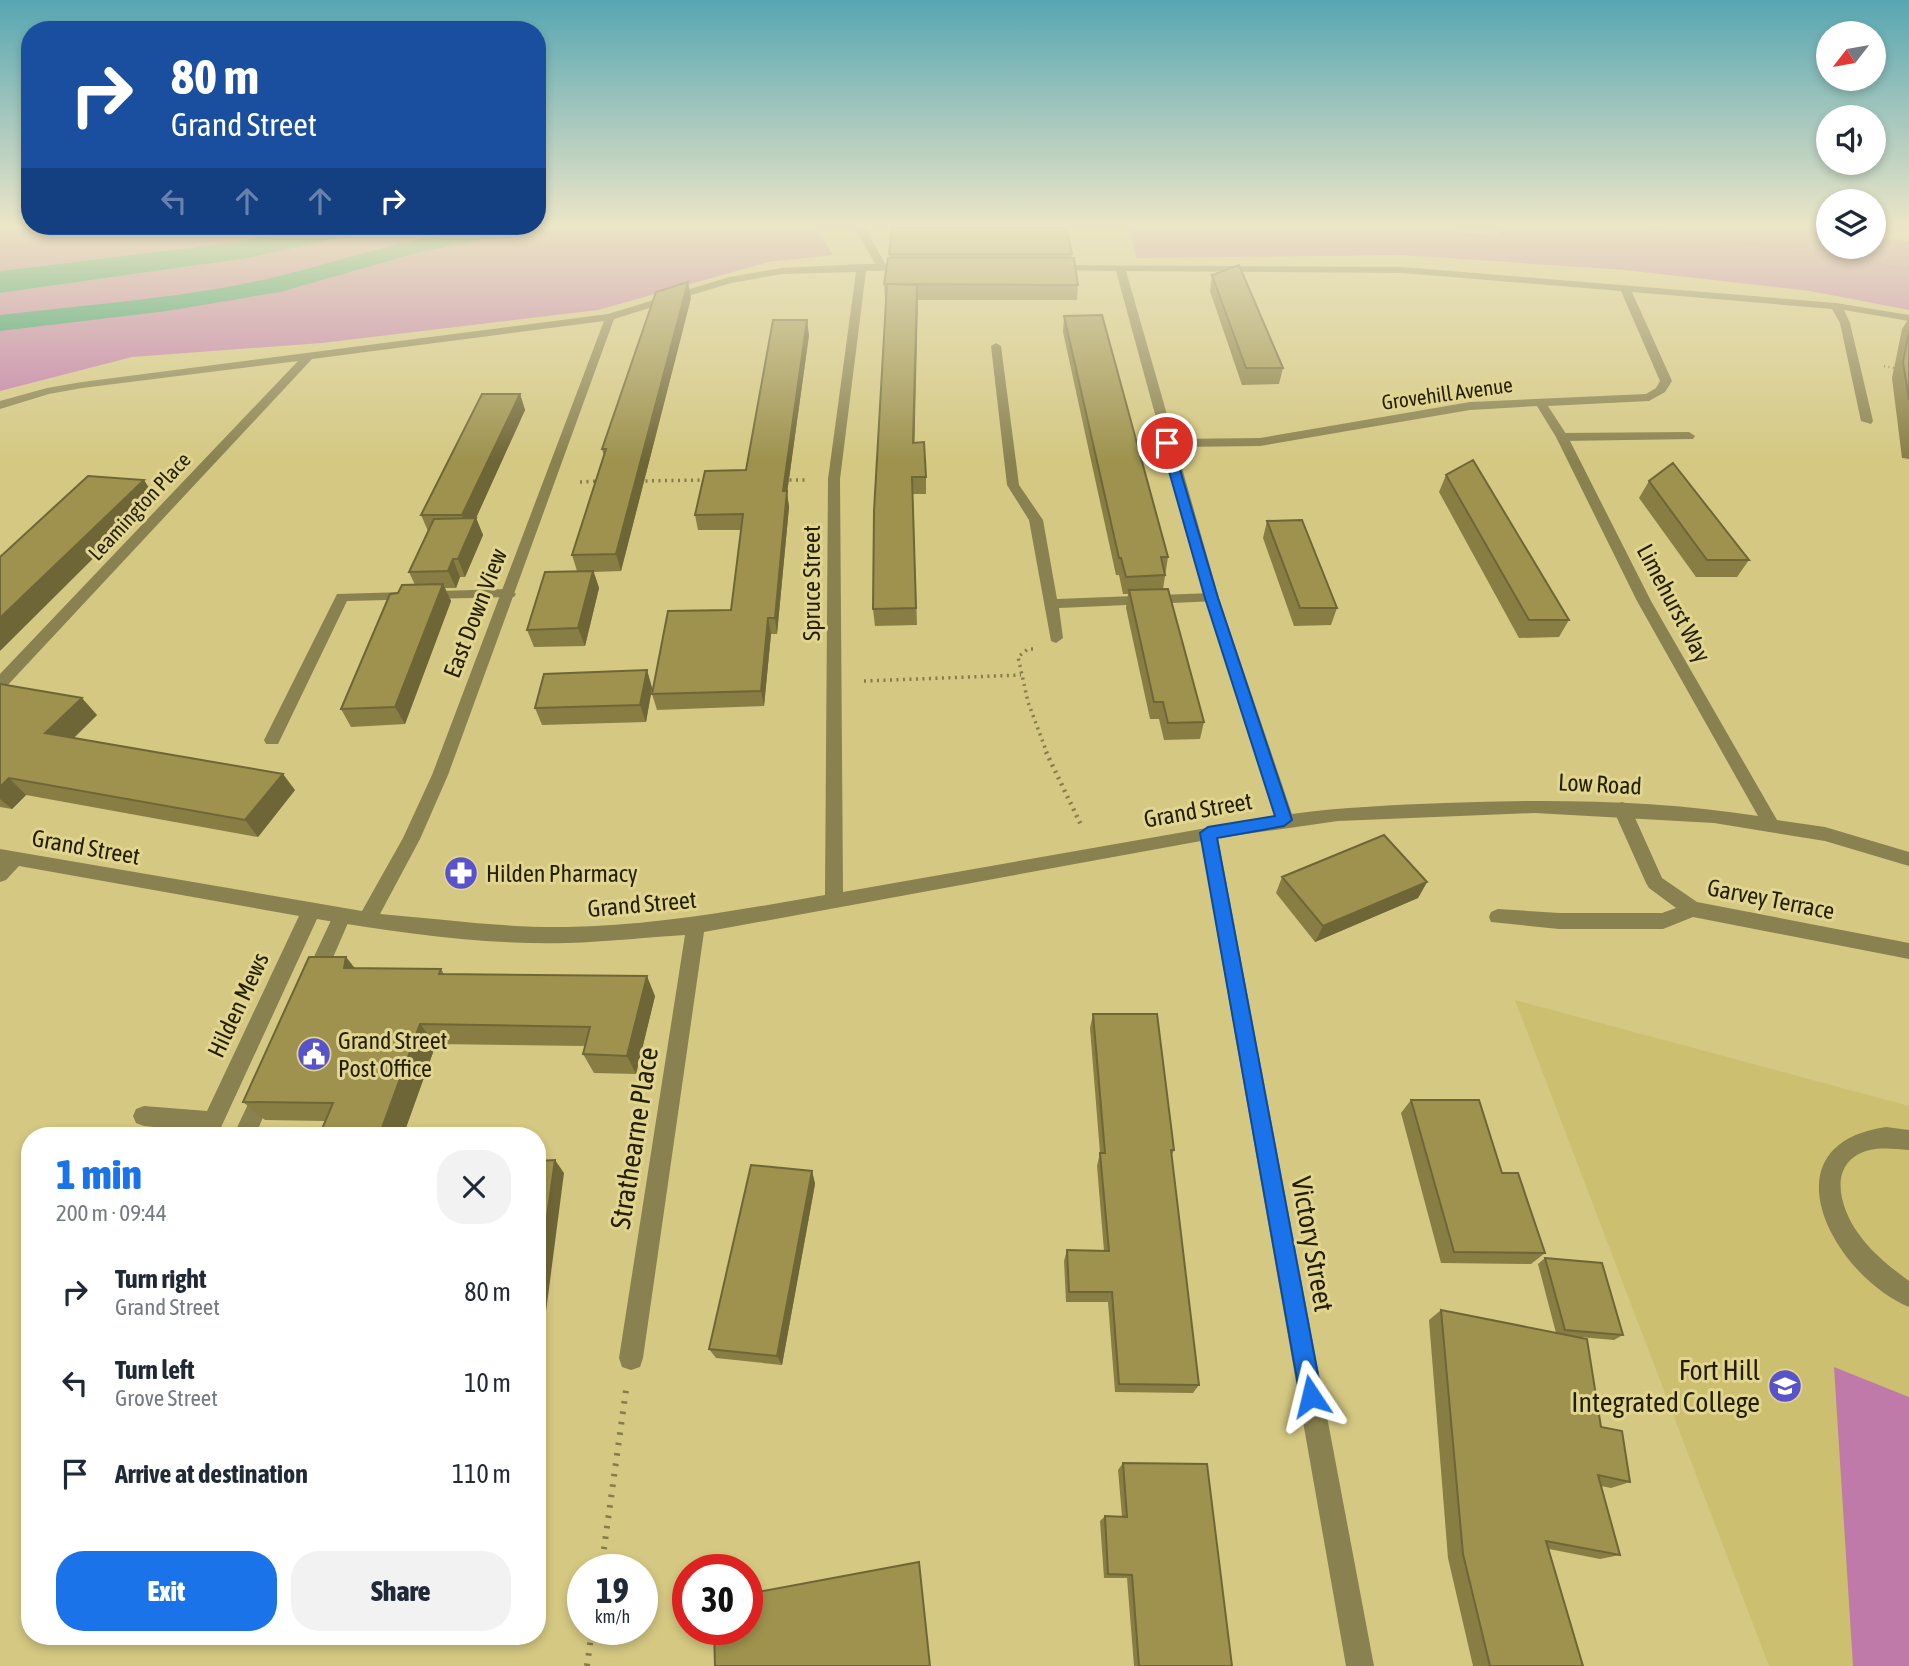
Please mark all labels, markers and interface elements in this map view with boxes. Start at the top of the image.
north arrow [1816,21,1886,91]
map controls [1816,21,1886,259]
text: 80 m [171,48,259,104]
icon: right [56,49,147,140]
button: sound [1816,105,1886,175]
text: Grand Street [171,106,317,143]
icon: left [155,182,193,220]
icon: ahead [228,182,266,220]
icon: ahead [301,182,339,220]
icon: right [374,182,412,220]
button: layers [1816,189,1886,259]
street label: Grovehill Avenue [1380,372,1514,414]
pin [1137,413,1197,473]
icon: arrive [1148,424,1186,462]
street label: Leamington Place [83,447,195,565]
street label: Spruce Street [798,525,825,641]
street label: Limehurst Way [1632,539,1716,667]
street label: East Down View [438,545,512,681]
street label: Low Road [1557,768,1643,800]
street label: Grand Street [1142,787,1254,833]
street label: Grand Street [30,824,142,870]
pharmacy icon: Hilden Pharmacy [442,854,480,892]
place label: Hilden Pharmacy [486,860,638,887]
street label: Garvey Terrace [1705,873,1837,925]
street label: Grand Street [586,886,698,922]
street label: Hilden Mews [202,948,274,1062]
place label: Grand Street Post Office [338,1027,448,1082]
public building icon: Grand Street Post Office [295,1035,333,1073]
street label: Strathearne Place [604,1045,664,1231]
text: 1 min [56,1150,142,1198]
button: close [437,1150,511,1224]
street label: Victory Street [1285,1174,1341,1314]
text: 200 m · 09:44 [56,1200,167,1226]
text: Turn right [115,1264,206,1294]
icon: right [56,1273,94,1311]
text: 80 m [464,1277,511,1307]
text: Grand Street [115,1294,220,1320]
place label: Fort Hill Integrated College [1571,1354,1761,1418]
text: Turn left [115,1355,195,1385]
position arrow [1274,1359,1348,1433]
icon: left [56,1364,94,1402]
school or university icon: Fort Hill Integrated College [1766,1367,1804,1405]
text: 10 m [464,1368,511,1398]
text: Grove Street [115,1385,218,1411]
icon: arrive [56,1455,94,1493]
text: Arrive at destination [115,1459,308,1489]
text: 110 m [452,1459,511,1489]
button: Exit [56,1551,277,1631]
button: Share [291,1551,511,1631]
speed limit sign: 30 [672,1554,763,1645]
text: 19 [596,1570,629,1610]
text: km/h [595,1606,630,1627]

